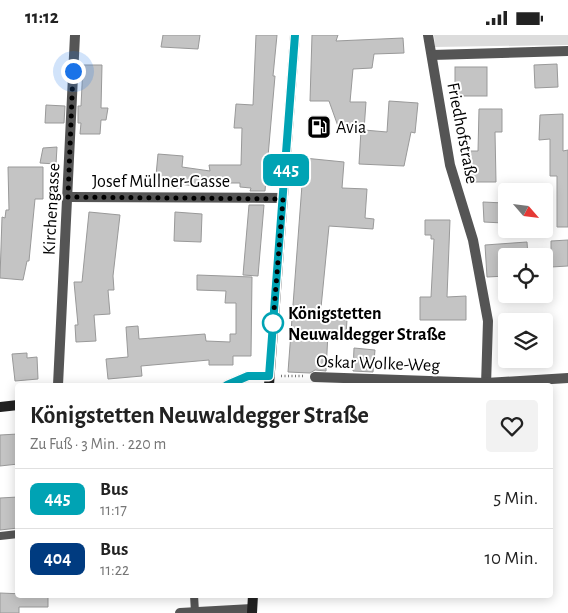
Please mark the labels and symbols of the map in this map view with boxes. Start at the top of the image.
your location [61,59,86,84]
street label: Friedhofstraße [443,81,481,185]
fuel station icon: Avia [306,114,332,140]
place label: Avia [336,119,366,137]
line badge: 445 [257,154,315,186]
street label: Kirchengasse [41,162,63,256]
street label: Josef Müllner-Gasse [92,173,230,191]
north arrow [498,183,552,237]
place label: Königstetten Neuwaldegger Straße [288,305,446,344]
marker: Königstetten Neuwaldegger Straße [262,312,284,334]
street label: Oskar Wolke-Weg [316,353,440,375]

